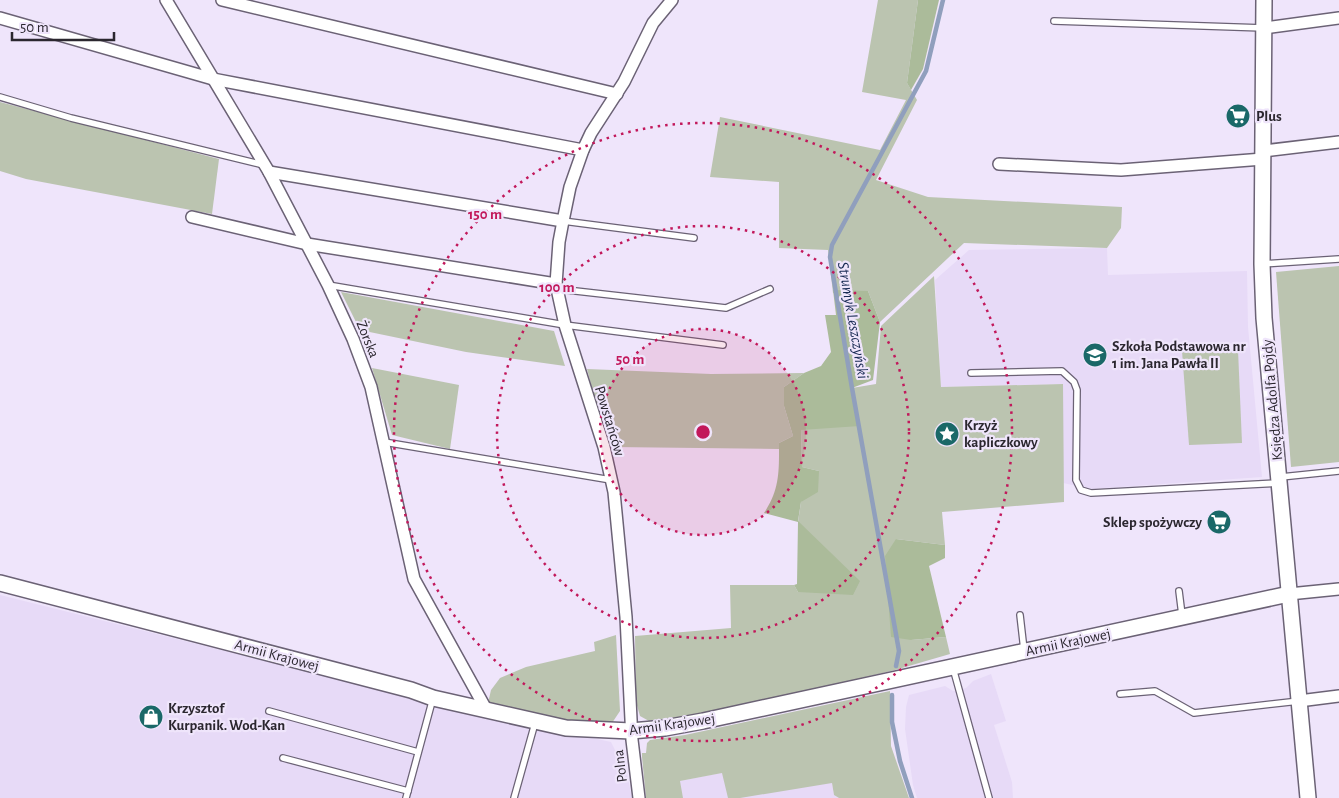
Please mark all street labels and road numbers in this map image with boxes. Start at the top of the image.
street label: Żorska [353,318,384,360]
street label: Księdza Adolfa Pojdy [1260,338,1285,461]
street label: Powstańców [592,384,627,458]
street label: Armii Krajowej [1024,626,1112,659]
street label: Armii Krajowej [233,637,321,674]
street label: Armii Krajowej [628,711,716,738]
street label: Polna [611,749,630,783]

